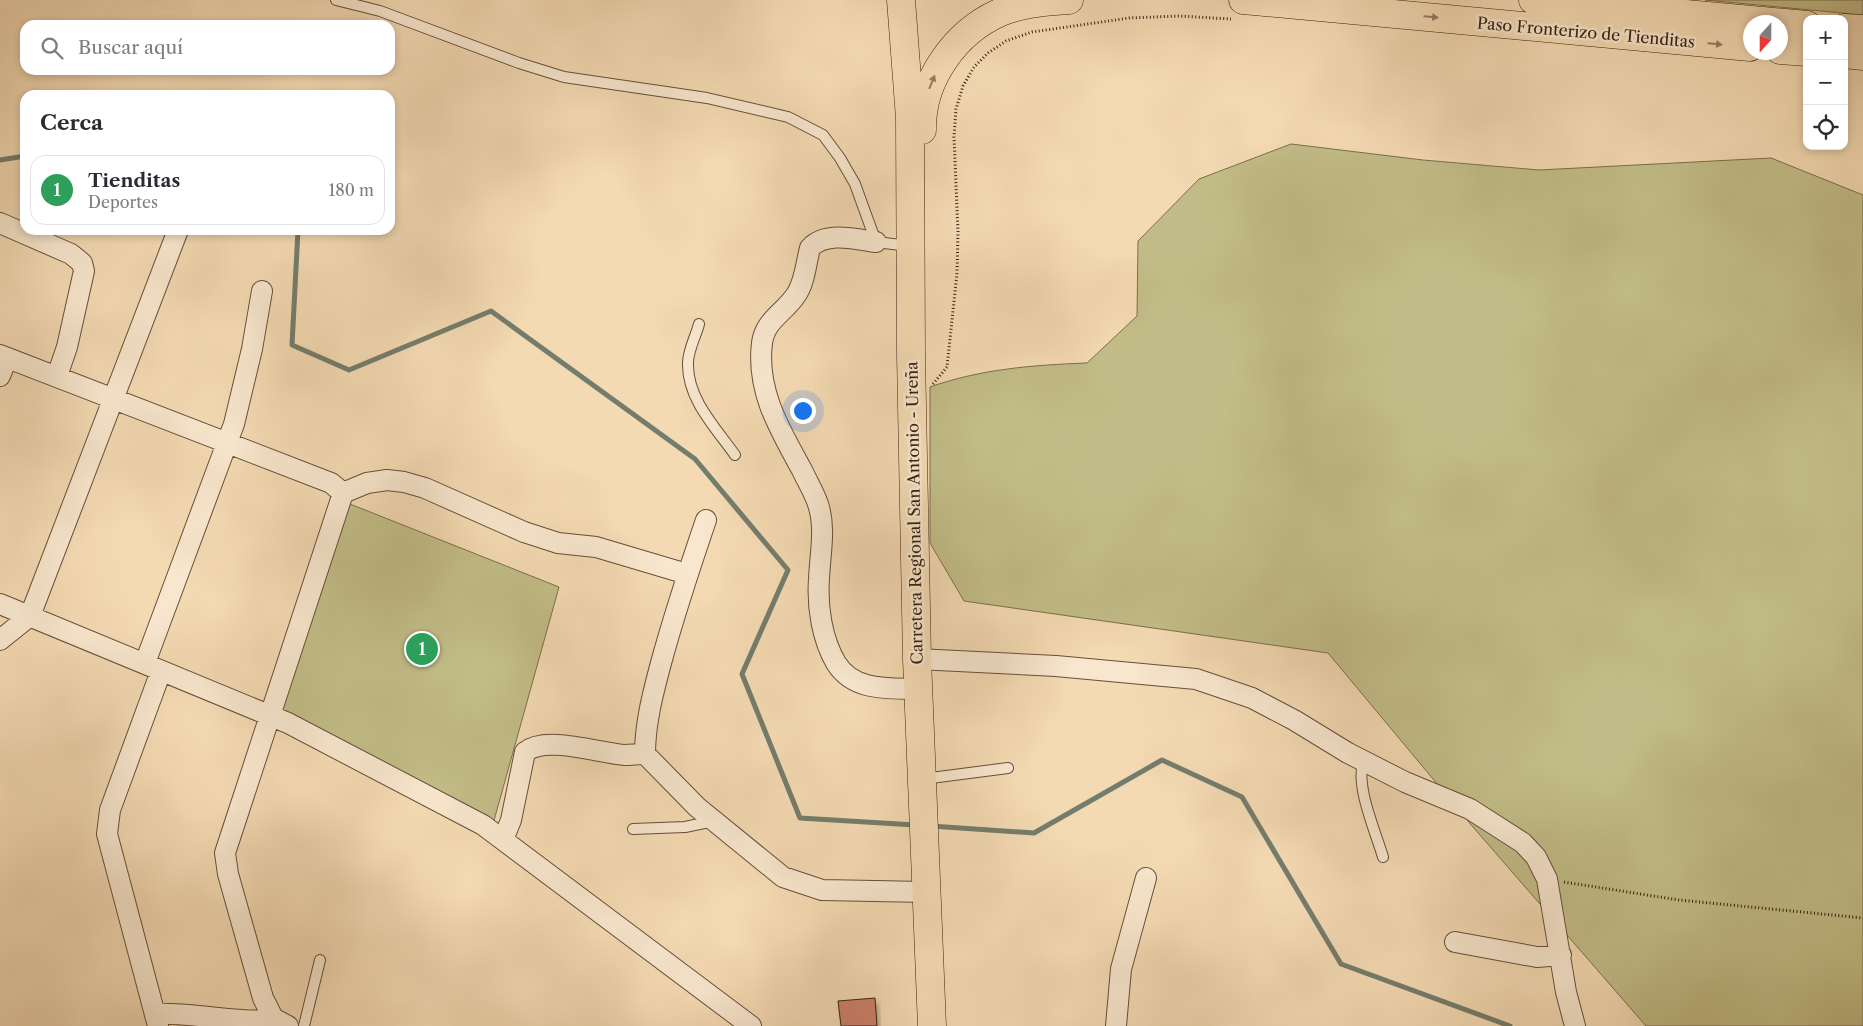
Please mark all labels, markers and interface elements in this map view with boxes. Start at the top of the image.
street label: Paso Fronterizo de Tienditas [1476,12,1696,52]
one-way arrow [1423,14,1439,22]
north arrow [1743,15,1788,60]
map controls [1803,15,1848,150]
button: + [1803,15,1848,60]
search box [20,20,395,75]
icon: search [38,34,66,62]
text: Buscar aquí [78,36,183,59]
one-way arrow [1707,40,1723,48]
button: − [1803,60,1848,105]
one-way arrow [928,74,936,89]
button: locate [1803,105,1848,150]
text: Cerca [40,110,103,135]
text: Tienditas [88,169,180,192]
text: 1 [53,180,61,200]
text: 180 m [328,180,374,200]
text: Deportes [88,192,158,212]
street label: Carretera Regional San Antonio - Ureña [901,361,927,665]
your location [790,398,816,424]
pin: 1 [406,630,438,668]

